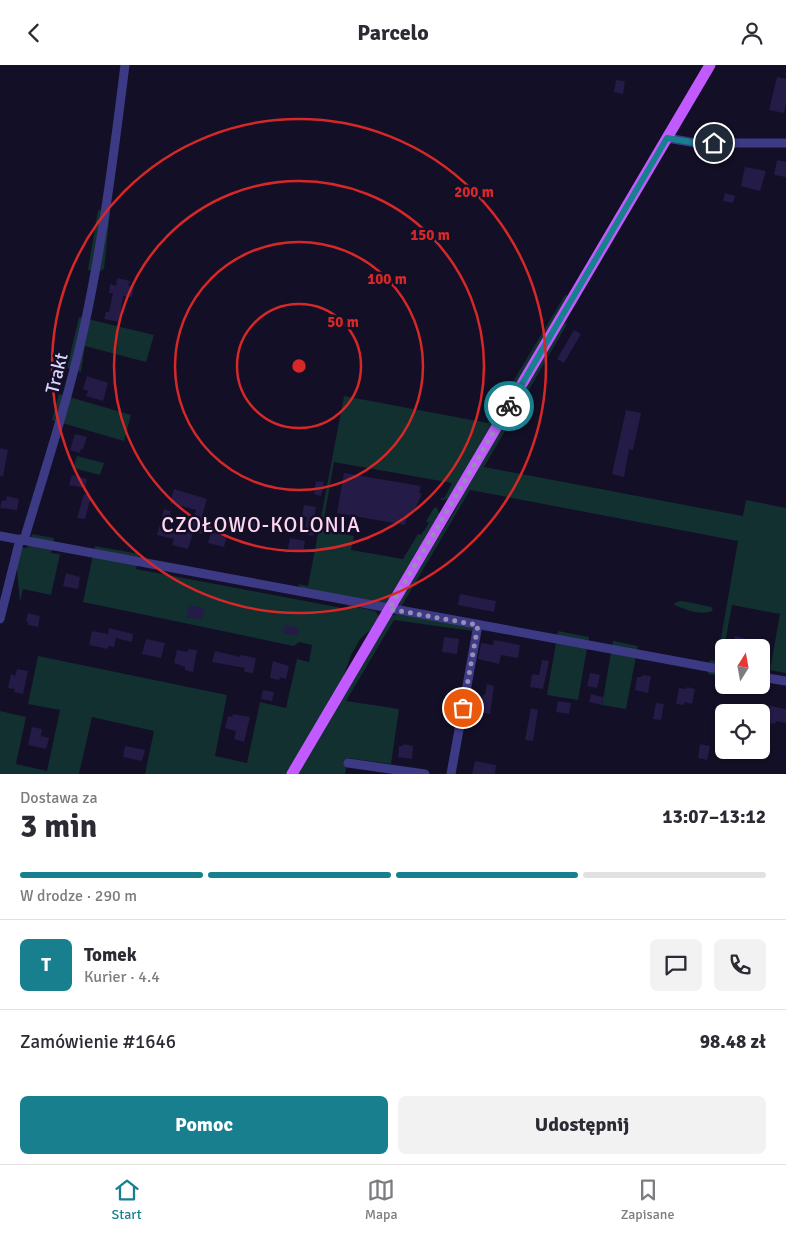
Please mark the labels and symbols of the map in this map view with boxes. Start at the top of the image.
pin [693,122,735,164]
text: 200 m [454,183,494,201]
text: 150 m [410,226,450,244]
text: 100 m [367,270,407,288]
text: 50 m [327,313,359,331]
street label: Trakt [40,350,74,396]
centre of rings [290,357,308,375]
courier [484,381,534,431]
district label: CZOŁOWO-KOLONIA [161,512,361,538]
north arrow [715,639,770,694]
pin [442,687,484,729]

